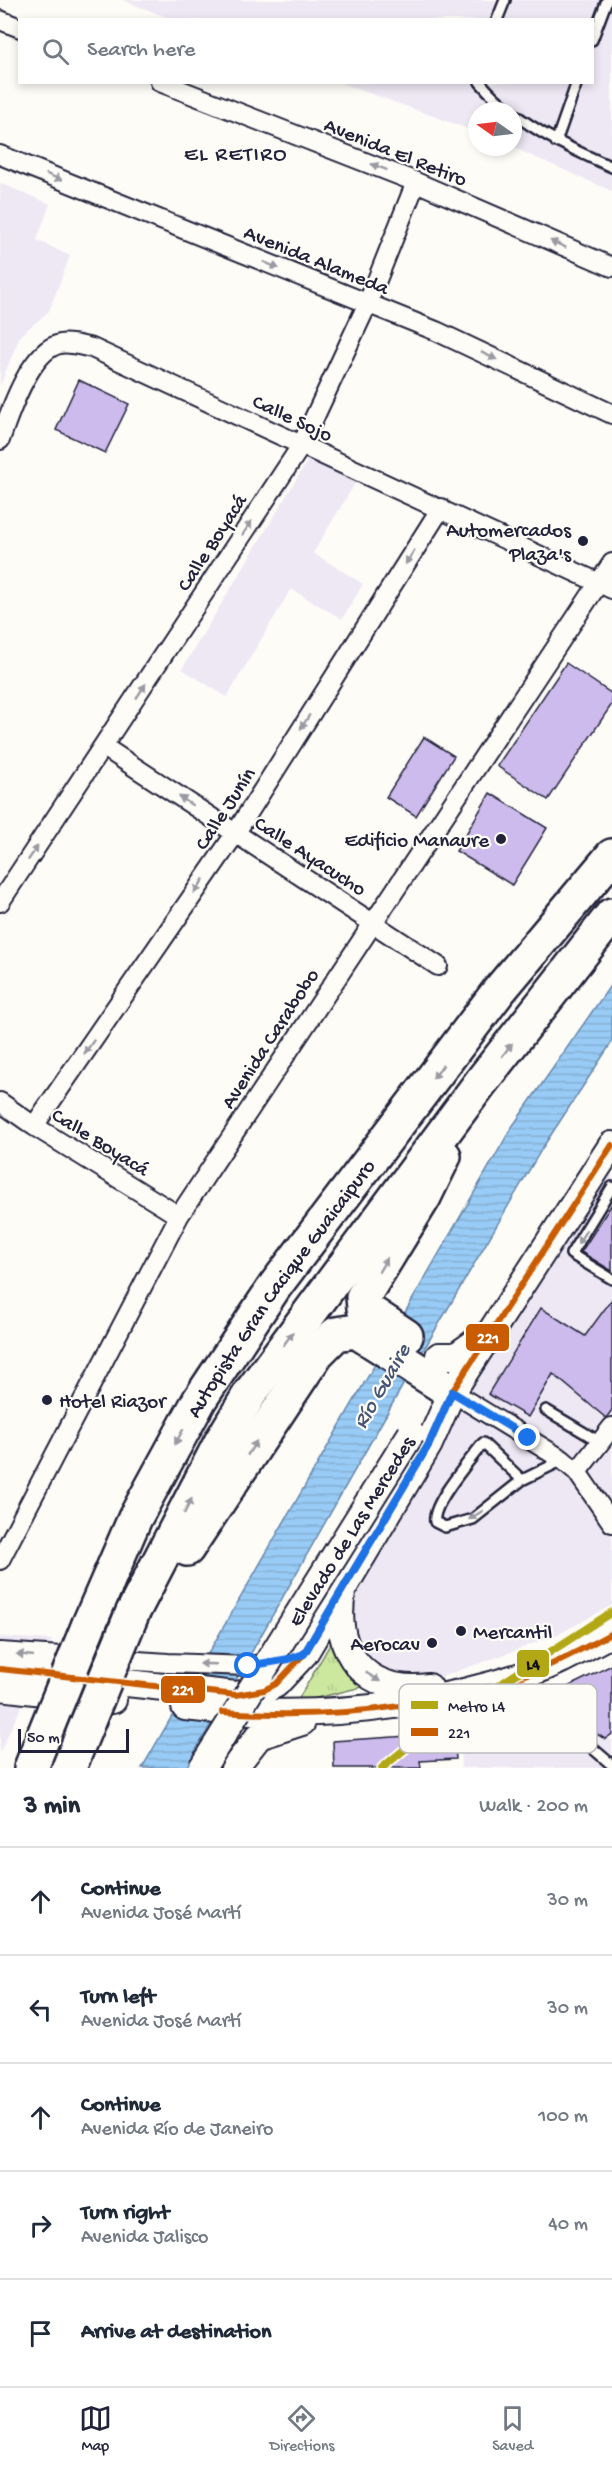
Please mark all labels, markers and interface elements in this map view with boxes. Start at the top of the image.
search box [18,18,594,84]
icon: search [39,35,72,68]
text: Search here [87,38,195,64]
north arrow [468,102,522,156]
street label: Avenida El Retiro [320,114,470,194]
district label: EL RETIRO [184,143,288,169]
one-way arrow [370,162,388,172]
one-way arrow [46,172,64,182]
street label: Avenida Alameda [239,222,393,303]
one-way arrow [549,239,567,249]
one-way arrow [263,260,281,270]
one-way arrow [480,352,497,361]
street label: Calle Sojo [247,391,336,450]
street label: Calle Boyacá [173,490,255,597]
one-way arrow [242,520,253,536]
place label: Automercados Plaza's [446,520,572,569]
marker: Automercados Plaza's [576,534,590,548]
one-way arrow [404,549,415,566]
one-way arrow [135,683,146,699]
one-way arrow [300,714,311,730]
street label: Calle Junín [191,764,263,856]
one-way arrow [179,795,195,807]
street label: Calle Ayacucho [248,812,370,904]
place label: Edificio Manaure [345,830,490,855]
marker: Edificio Manaure [494,832,508,846]
one-way arrow [27,846,39,862]
one-way arrow [193,877,205,893]
street label: Avenida Carabobo [217,965,327,1115]
one-way arrow [83,1038,95,1054]
one-way arrow [500,1042,512,1057]
one-way arrow [432,1065,444,1080]
street label: Calle Boyacá [46,1104,154,1185]
street label: Autopista Gran Cacique Guaicaipuro [183,1156,383,1423]
one-way arrow [576,1229,587,1245]
one-way arrow [377,1257,388,1273]
line badge: 221 [465,1323,510,1352]
text: 221 [477,1331,499,1350]
one-way arrow [282,1332,294,1348]
water label: Río Guaire [349,1339,419,1434]
place label: Hotel Riazor [59,1391,167,1416]
marker: Hotel Riazor [40,1393,54,1407]
route end [514,1424,540,1450]
one-way arrow [174,1428,184,1445]
street label: Elevado de Las Mercedes [285,1432,423,1632]
one-way arrow [246,1440,257,1456]
one-way arrow [183,1497,193,1514]
one-way arrow [467,1510,484,1521]
place label: Mercantil [473,1622,552,1647]
marker: Mercantil [454,1624,468,1638]
place label: Aerocav [350,1634,420,1659]
marker: Aerocav [425,1636,439,1650]
line badge: L4 [516,1649,550,1678]
one-way arrow [15,1650,34,1660]
route start [234,1652,260,1678]
text: L4 [526,1657,540,1676]
one-way arrow [198,1660,217,1669]
one-way arrow [365,1672,381,1683]
line badge: 221 [160,1675,206,1704]
text: 221 [172,1683,194,1702]
legend [399,1684,597,1753]
text: Metro L4 [448,1699,506,1718]
scale bar [18,1726,129,1754]
text: 221 [448,1726,470,1745]
text: 50 m [27,1730,60,1749]
text: 3 min [24,1792,80,1823]
text: Walk · 200 m [479,1796,588,1819]
text: Continue [81,1877,161,1903]
icon: ahead [24,1885,57,1918]
text: 30 m [547,1890,588,1913]
text: Avenida José Martí [81,1903,241,1926]
text: Turn left [81,1985,155,2011]
icon: left [24,1993,57,2026]
text: 30 m [547,1998,588,2021]
text: Avenida José Martí [81,2011,241,2034]
text: Continue [81,2093,161,2119]
icon: ahead [24,2101,57,2134]
text: 100 m [538,2106,588,2129]
text: Avenida Río de Janeiro [81,2119,273,2142]
text: Turn right [81,2201,169,2227]
icon: right [24,2209,57,2242]
text: 40 m [548,2214,588,2237]
text: Avenida Jalisco [81,2227,208,2250]
icon: arrive [24,2317,57,2350]
text: Arrive at destination [81,2320,271,2346]
tab: Map [79,2402,112,2457]
tab: Directions [269,2402,335,2457]
tab: Saved [492,2402,533,2457]

